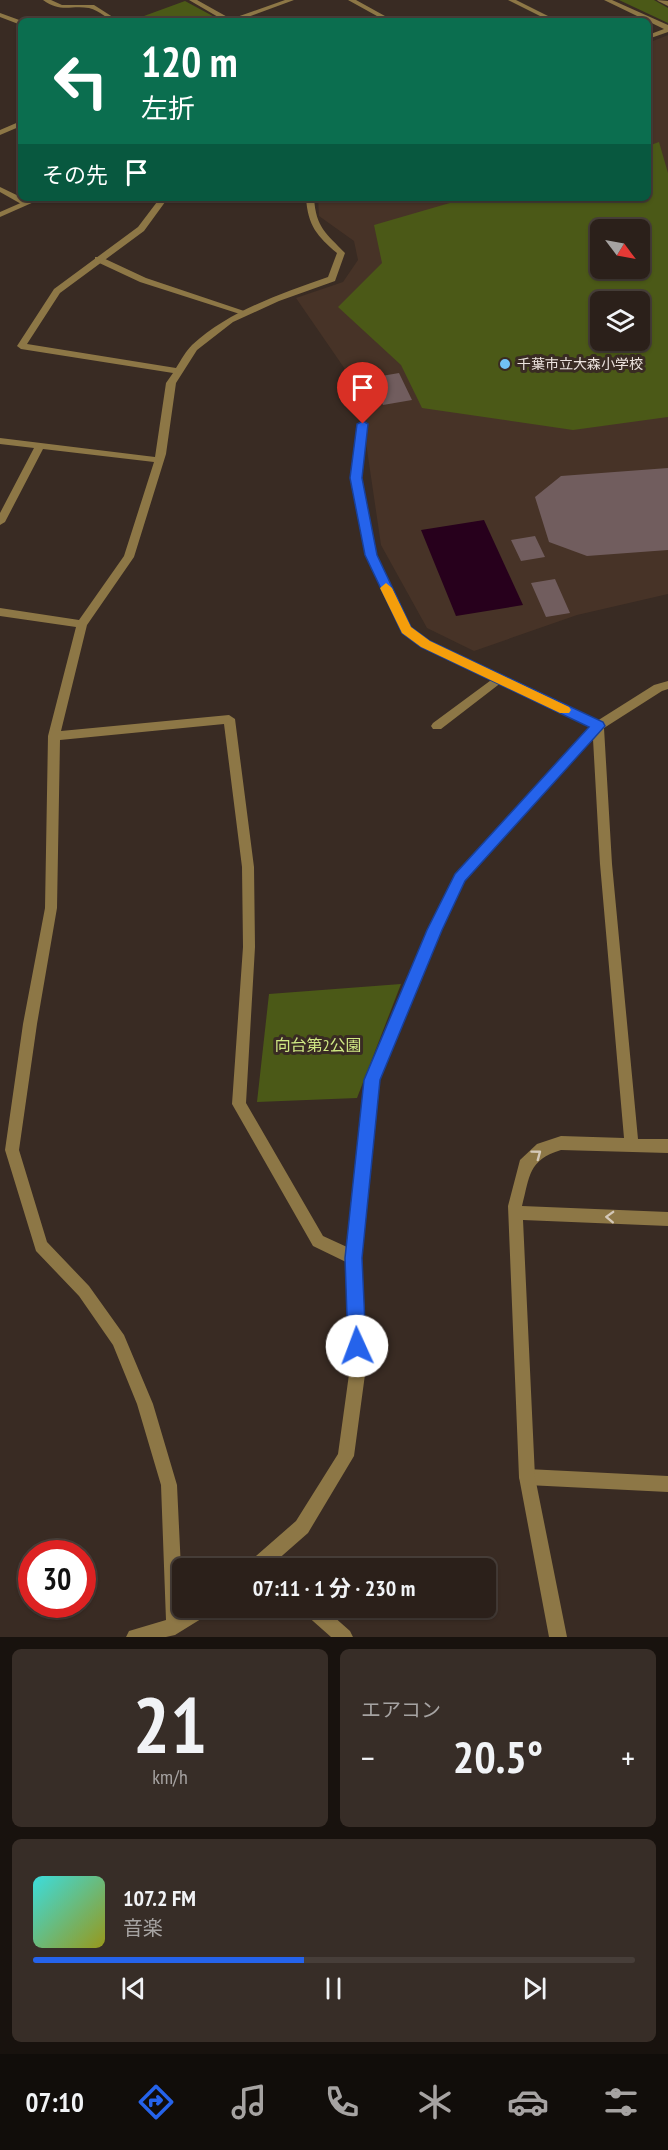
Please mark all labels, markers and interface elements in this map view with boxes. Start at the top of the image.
text: 120 m [141,34,238,89]
icon: left [42,42,120,120]
text: 左折 [141,91,195,125]
icon: arrive [120,156,153,189]
text: その先 [42,161,108,189]
north arrow [590,219,650,279]
map controls [590,219,650,351]
button: layers [590,291,650,351]
place label: 千葉市立大森小学校 [517,355,643,373]
marker: 千葉市立大森小学校 [498,357,512,371]
pin [337,362,388,424]
icon: arrive [346,371,379,404]
park label: 向台第2公園 [274,1035,362,1055]
one-way arrow [531,1151,542,1162]
one-way arrow [605,1210,614,1223]
position arrow [325,1314,389,1378]
speed limit sign: 30 [18,1540,96,1618]
text: 07:11 · 1 分 · 230 m [253,1574,415,1602]
text: 21 [133,1674,207,1775]
text: エアコン [361,1697,441,1723]
text: 20.5° [453,1727,543,1785]
text: − [361,1736,375,1779]
text: + [621,1736,635,1779]
text: km/h [152,1764,188,1790]
text: 107.2 FM [123,1884,196,1912]
text: 音楽 [123,1915,163,1941]
icon: previous [117,1972,150,2005]
icon: pause [317,1972,350,2005]
icon: next [518,1972,551,2005]
icon: directions [135,2081,177,2123]
icon: music [228,2081,270,2123]
icon: phone [321,2081,363,2123]
icon: climate [414,2081,456,2123]
icon: car [507,2081,549,2123]
icon: filters [600,2081,642,2123]
text: 07:10 [26,2085,84,2119]

